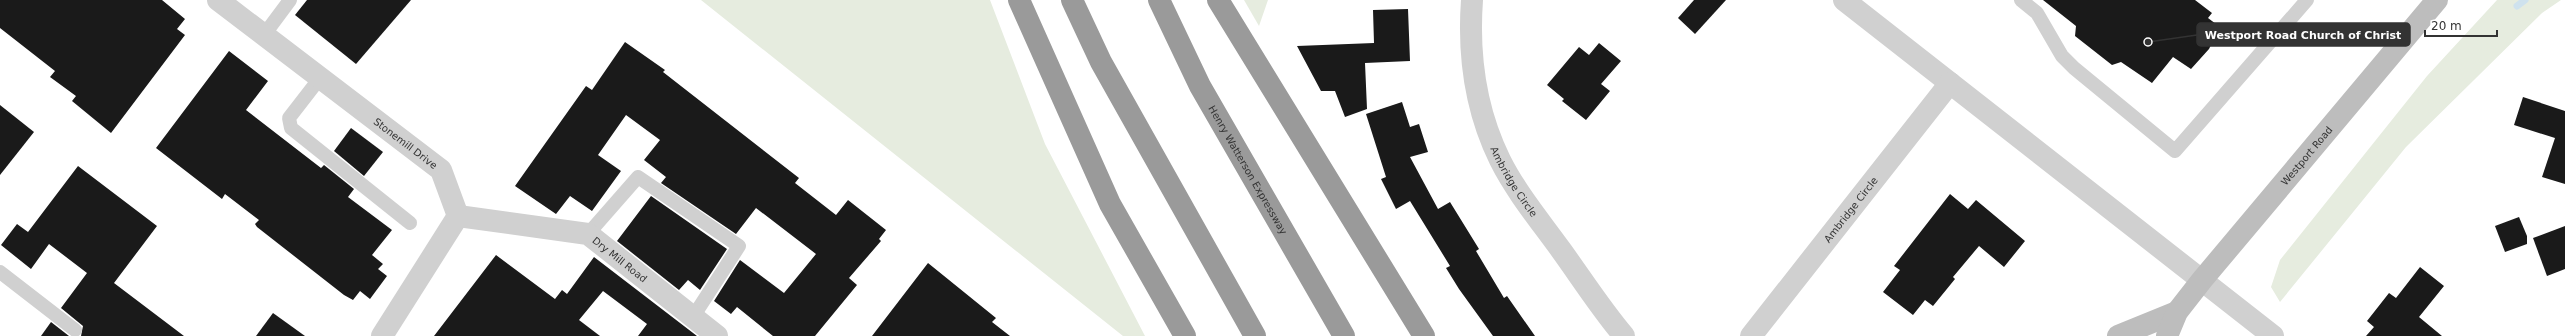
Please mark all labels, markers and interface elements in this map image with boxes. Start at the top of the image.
scale bar [2425,12,2497,38]
text: 20 m [2431,19,2462,33]
callout: Westport Road Church of Christ [2197,23,2410,46]
text: Westport Road Church of Christ [2205,29,2401,42]
street label: Henry Watterson Expressway [1207,103,1290,236]
street label: Stonemill Drive [372,115,440,171]
street label: Westport Road [2279,124,2334,187]
street label: Ambridge Circle [1489,145,1540,219]
street label: Ambridge Circle [1821,175,1880,244]
street label: Dry Mill Road [591,234,649,284]

